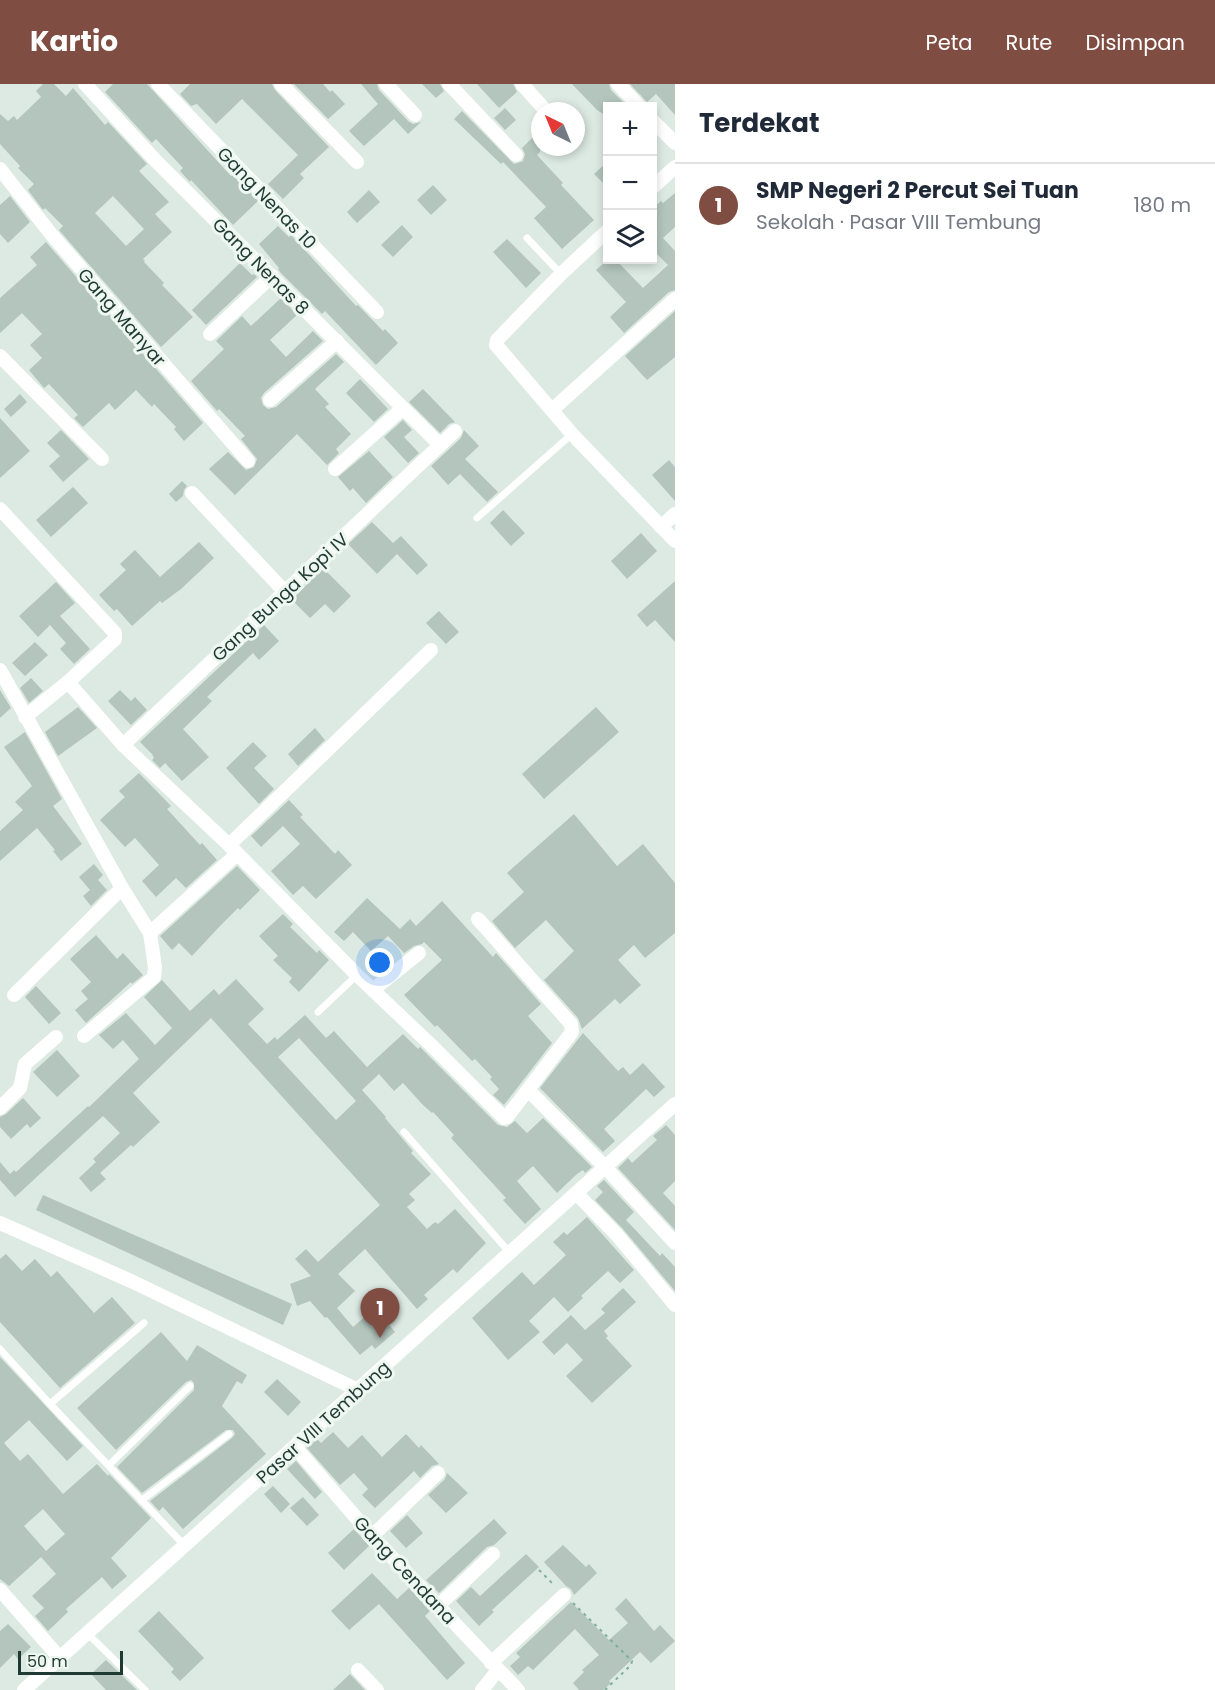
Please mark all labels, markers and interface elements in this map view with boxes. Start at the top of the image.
text: Kartio [30,22,118,61]
text: Peta [925,28,973,57]
text: Rute [1006,28,1052,57]
text: Disimpan [1085,28,1185,57]
north arrow [531,102,585,156]
map controls [603,102,657,264]
button: + [603,102,657,156]
text: Terdekat [699,105,819,141]
street label: Gang Nenas 10 [212,141,322,255]
button: − [603,156,657,210]
text: SMP Negeri 2 Percut Sei Tuan [756,175,1079,206]
text: 1 [715,191,722,219]
text: 180 m [1133,191,1191,219]
text: Sekolah · Pasar VIII Tembung [756,208,1041,236]
button: layers [603,210,657,264]
street label: Gang Nenas 8 [207,212,315,320]
street label: Gang Manyar [72,262,172,372]
street label: Gang Bunga Kopi IV [206,527,354,667]
your location [365,948,394,977]
pin: 1 [360,1288,400,1338]
street label: Pasar VIII Tembung [250,1355,396,1489]
street label: Gang Cendana [348,1511,462,1629]
scale bar [18,1648,123,1676]
text: 50 m [27,1650,68,1673]

